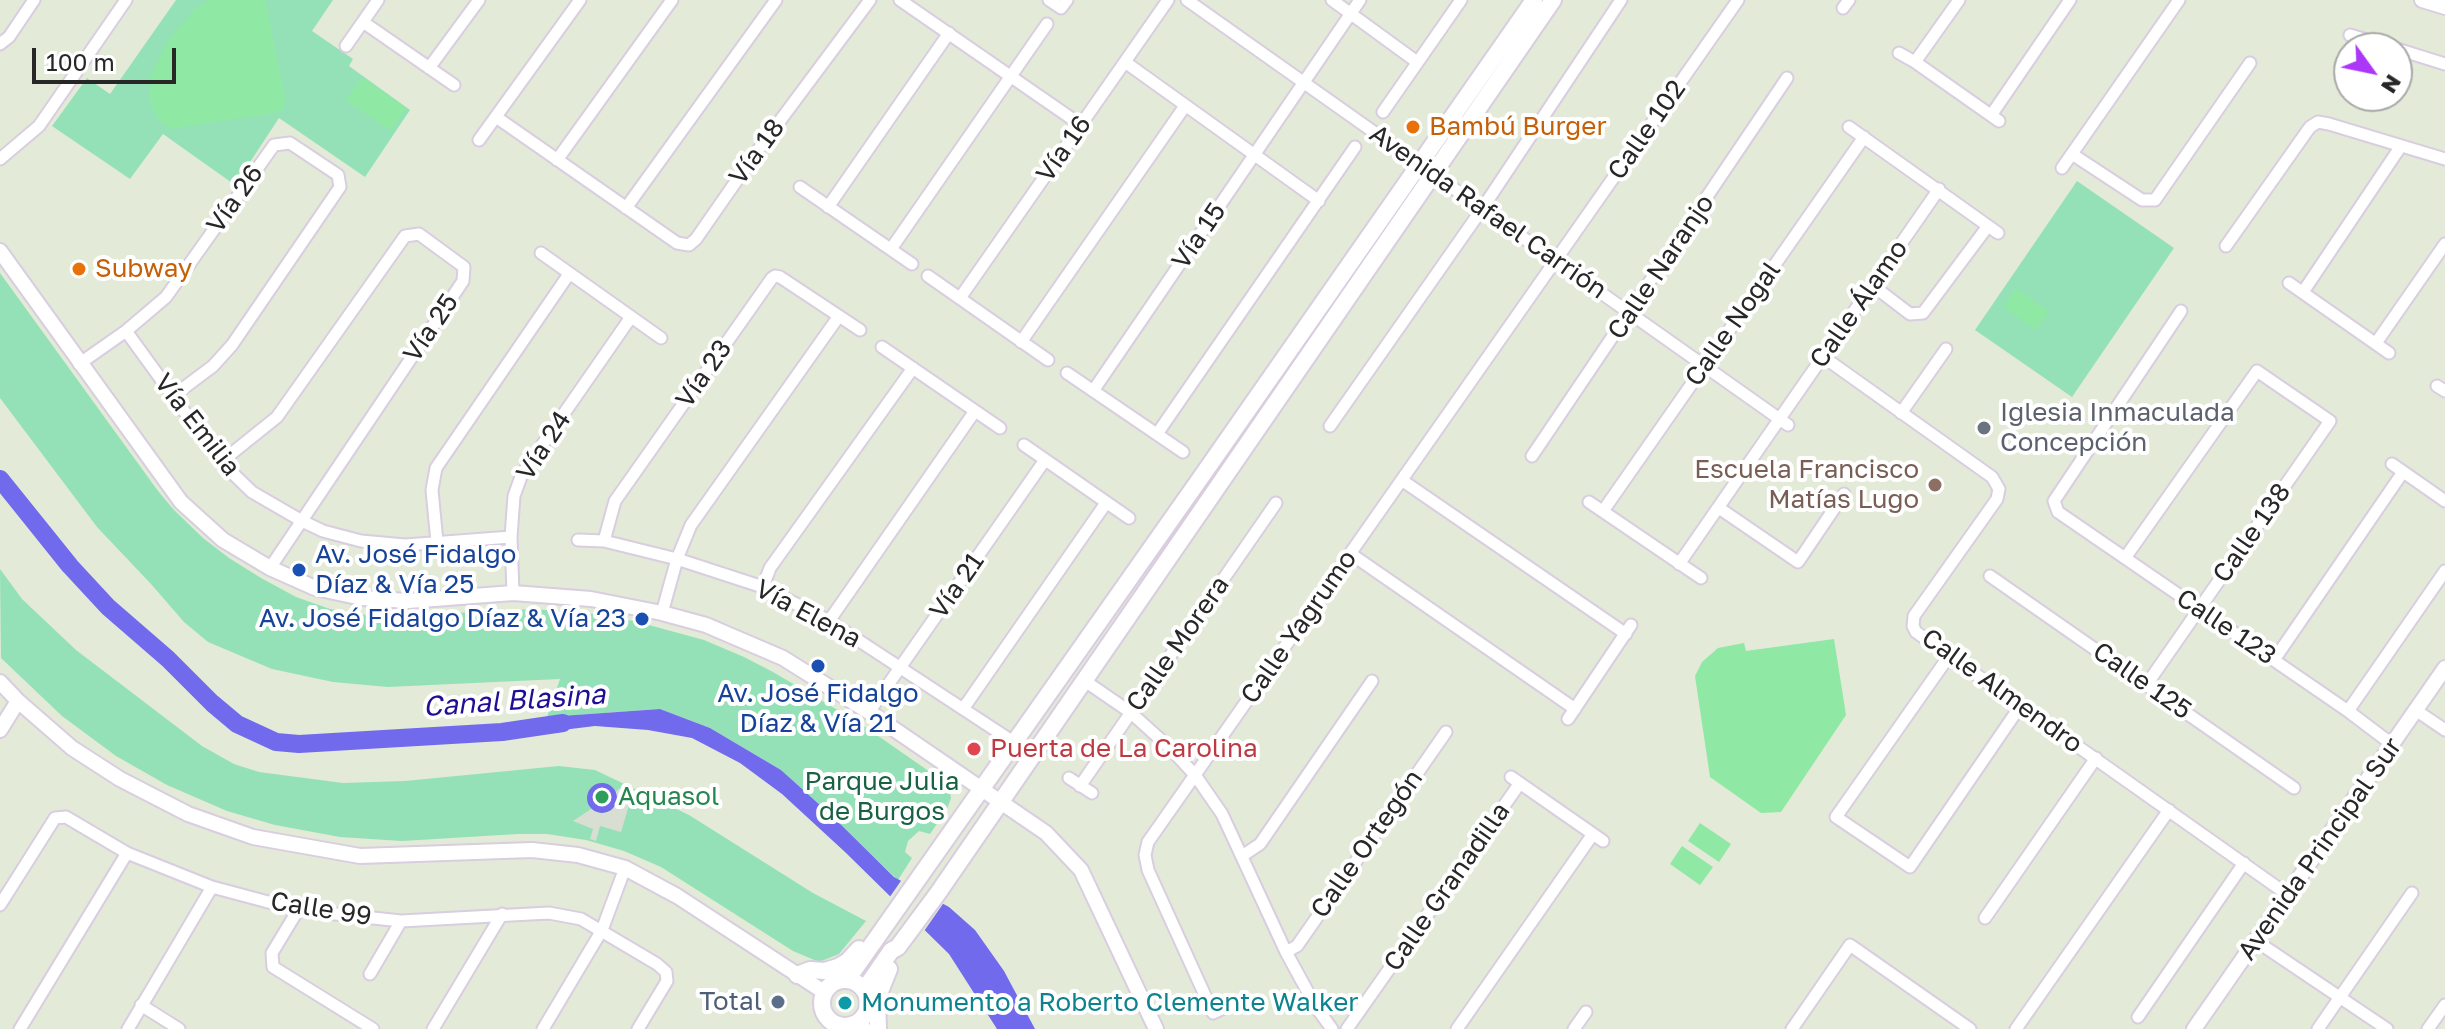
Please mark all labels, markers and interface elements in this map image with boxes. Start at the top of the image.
scale bar [36,32,180,82]
north arrow [2333,32,2413,112]
text: 100 m [46,47,115,76]
text: N [2376,70,2408,99]
street label: Calle 102 [1601,74,1693,186]
street label: Vía 16 [1030,110,1098,188]
place label: Bambú Burger [1429,111,1607,143]
street label: Vía 18 [723,113,791,191]
street label: Avenida Rafael Carrión [1364,118,1612,306]
marker: Bambú Burger [1404,118,1422,136]
street label: Vía 26 [200,159,270,239]
street label: Calle Naranjo [1601,189,1721,345]
street label: Vía 15 [1166,197,1232,275]
street label: Calle Álamo [1804,234,1914,374]
place label: Subway [95,253,192,285]
street label: Calle Nogal [1679,256,1787,392]
marker: Subway [70,260,88,278]
street label: Vía 25 [397,288,465,368]
street label: Vía 23 [669,334,739,414]
street label: Vía Emilia [147,368,247,482]
place label: Iglesia Inmaculada Concepción [2000,397,2235,458]
street label: Vía 24 [510,405,578,487]
marker: Iglesia Inmaculada Concepción [1975,419,1993,437]
place label: Escuela Francisco Matías Lugo [1694,454,1919,516]
marker: Escuela Francisco Matías Lugo [1926,476,1944,494]
street label: Calle 138 [2207,477,2297,589]
place label: Av. José Fidalgo Díaz & Vía 25 [315,539,516,600]
street label: Calle Yagrumo [1235,544,1363,710]
street label: Vía 21 [923,547,991,625]
marker: Av. José Fidalgo Díaz & Vía 25 [290,561,308,579]
street label: Calle Morera [1120,570,1236,718]
street label: Vía Elena [750,573,866,655]
street label: Calle 123 [2170,582,2282,672]
place label: Av. José Fidalgo Díaz & Vía 23 [259,603,626,635]
marker: Av. José Fidalgo Díaz & Vía 23 [633,610,651,628]
street label: Calle Almendro [1916,622,2088,760]
street label: Calle 125 [2087,636,2197,726]
marker: Av. José Fidalgo Díaz & Vía 21 [809,657,827,675]
water label: Canal Blasina [422,678,606,724]
place label: Av. José Fidalgo Díaz & Vía 21 [717,678,919,740]
street label: Avenida Principal Sur [2231,732,2409,966]
place label: Puerta de La Carolina [990,733,1258,765]
marker: Puerta de La Carolina [965,740,983,758]
street label: Calle Ortegón [1305,764,1429,924]
park label: Parque Julia de Burgos [805,766,959,828]
place label: Aquasol [618,781,719,813]
marker: Aquasol [593,788,611,806]
street label: Calle Granadilla [1377,797,1517,977]
street label: Calle 99 [268,886,374,932]
place label: Total [699,986,762,1018]
place label: Monumento a Roberto Clemente Walker [861,987,1358,1019]
marker: Total [769,993,787,1011]
marker: Monumento a Roberto Clemente Walker [836,994,854,1012]

